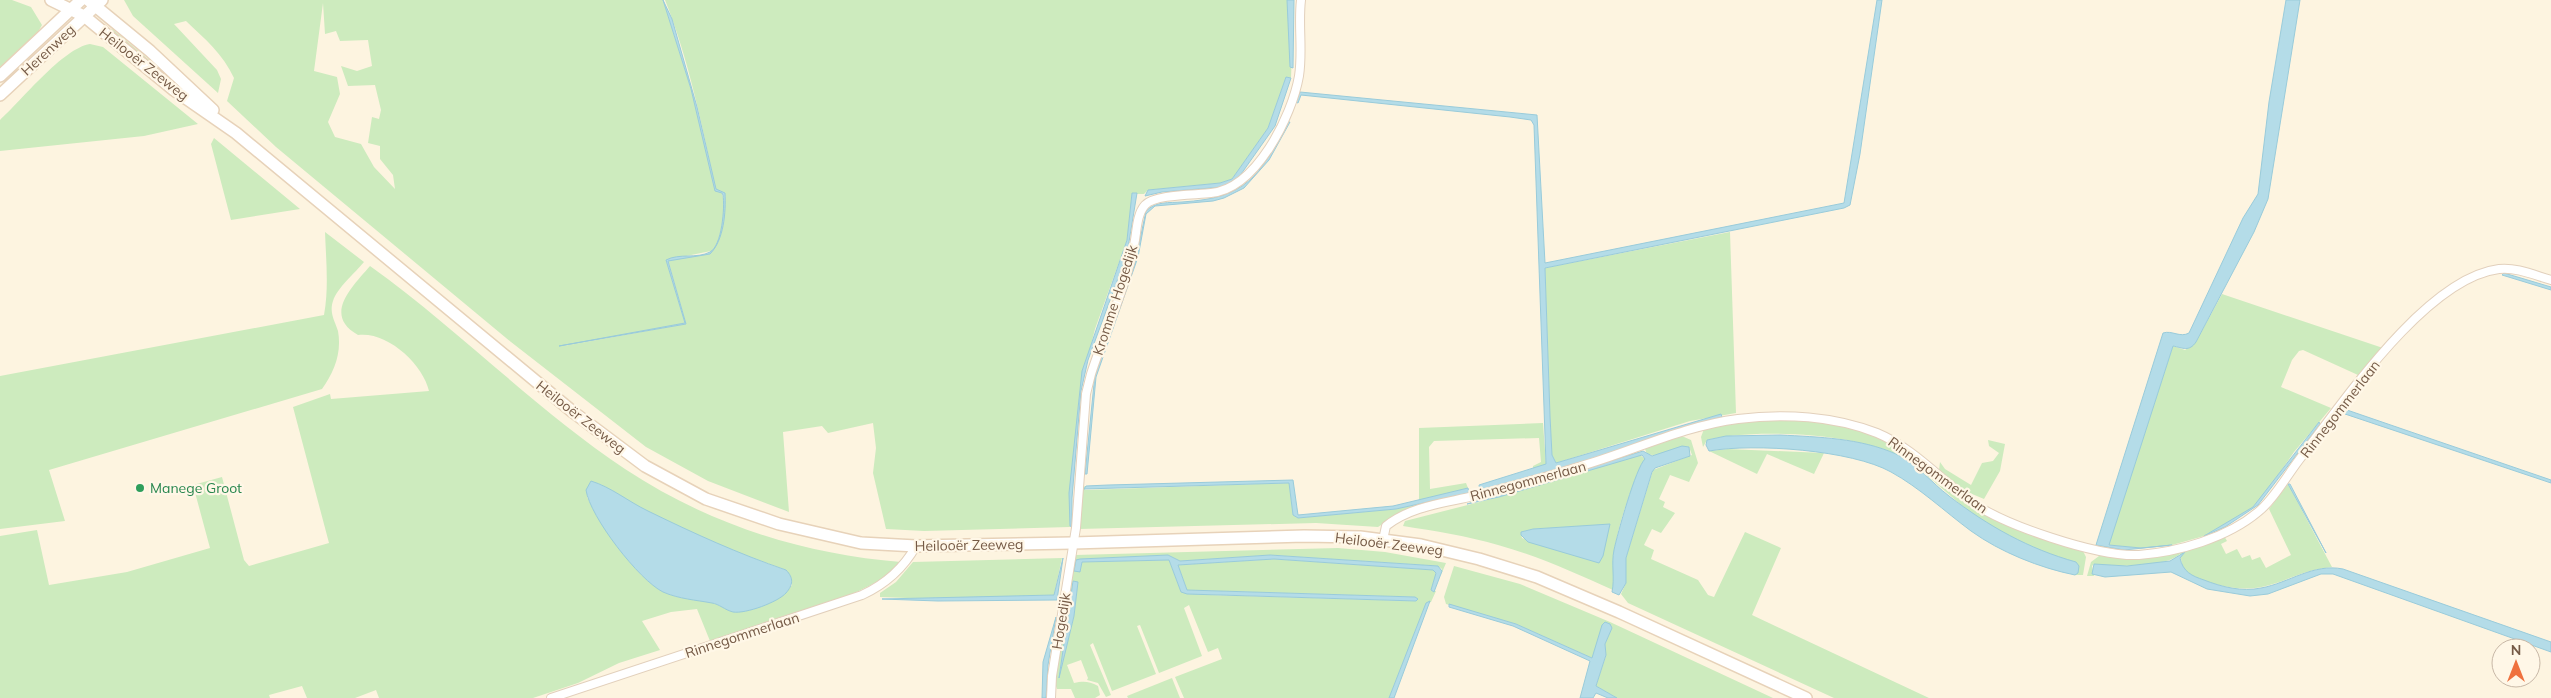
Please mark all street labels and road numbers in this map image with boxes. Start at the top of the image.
street label: Herenweg [17,21,79,79]
street label: Heilooër Zeeweg [96,23,192,105]
street label: Kromme Hogedijk [1089,242,1142,357]
street label: Rinnegommerlaan [2296,357,2384,461]
street label: Heilooër Zeeweg [533,376,629,458]
street label: Rinnegommerlaan [1885,433,1991,517]
street label: Rinnegommerlaan [1468,457,1588,505]
street label: Heilooër Zeeweg [1334,528,1444,560]
street label: Heilooër Zeeweg [914,535,1024,555]
street label: Hogedijk [1048,591,1074,651]
street label: Rinnegommerlaan [683,608,801,662]

